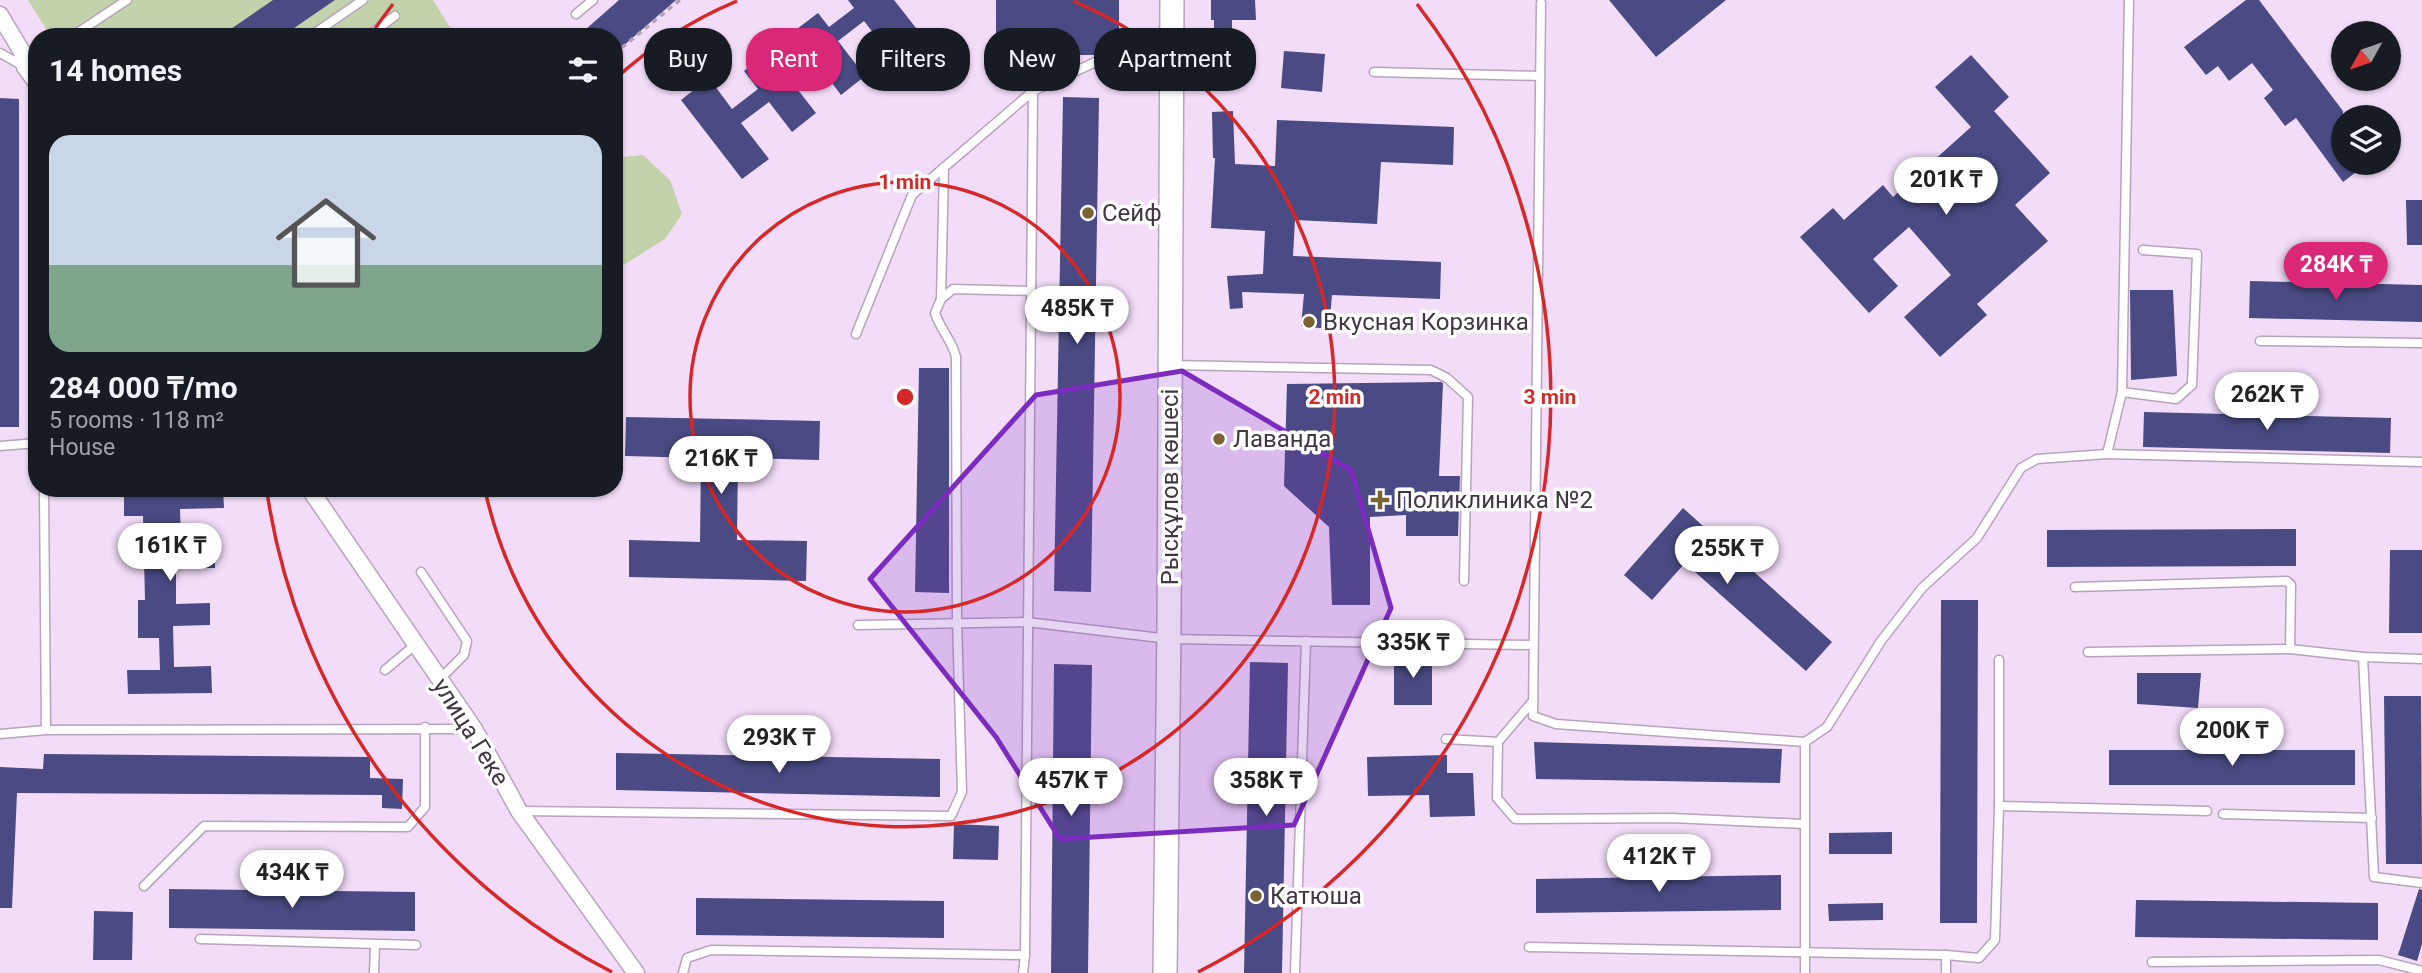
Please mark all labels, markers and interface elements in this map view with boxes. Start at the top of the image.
north arrow [2331,21,2401,91]
map controls [2331,21,2401,175]
chip: Buy [644,28,732,91]
chip: Rent [746,28,842,91]
chip: Filters [856,28,970,91]
chip: New [984,28,1080,91]
chip: Apartment [1094,28,1256,91]
icon: filters [564,51,602,89]
text: 14 homes [49,53,182,88]
button: layers [2331,105,2401,175]
pin: 201K ₸ [1889,158,2003,217]
text: 201K ₸ [1910,166,1982,193]
text: 1 min [879,170,931,194]
icon: home [263,180,389,306]
place label: Сейф [1102,199,1162,227]
marker: Сейф [1080,205,1096,221]
pin: 284K ₸ [2279,243,2393,302]
text: 284K ₸ [2300,251,2372,278]
pin: 485K ₸ [1020,286,1134,346]
text: 485K ₸ [1041,295,1113,322]
place label: Вкусная Корзинка [1323,308,1529,336]
marker: Вкусная Корзинка [1301,314,1317,330]
text: 284 000 ₸/mo [49,370,238,405]
pin: 262K ₸ [2210,372,2324,432]
text: 262K ₸ [2231,381,2303,408]
centre of rings [893,385,917,409]
text: 2 min [1309,385,1361,409]
text: 3 min [1524,385,1576,409]
street label: Рысқұлов көшесі [1156,389,1184,585]
text: 5 rooms · 118 m² [49,407,224,434]
place label: Лаванда [1233,425,1331,453]
marker: Лаванда [1211,431,1227,447]
text: House [49,434,115,461]
pin: 216K ₸ [664,436,778,496]
text: 216K ₸ [685,445,757,472]
place label: Поликлиника №2 [1396,486,1593,514]
marker: Поликлиника №2 [1370,490,1390,510]
pin: 161K ₸ [113,524,227,583]
pin: 255K ₸ [1670,526,1784,586]
text: 161K ₸ [134,532,206,559]
text: 255K ₸ [1691,535,1763,562]
pin: 335K ₸ [1356,620,1470,680]
text: 335K ₸ [1377,629,1449,656]
street label: улица Геке [427,673,515,791]
pin: 200K ₸ [2175,708,2289,768]
pin: 293K ₸ [722,716,836,775]
text: 200K ₸ [2196,717,2268,744]
text: 293K ₸ [743,724,815,751]
pin: 457K ₸ [1014,758,1128,818]
pin: 358K ₸ [1209,758,1323,818]
text: 457K ₸ [1035,767,1107,794]
text: 358K ₸ [1230,767,1302,794]
pin: 412K ₸ [1602,834,1716,894]
text: 412K ₸ [1623,843,1695,870]
pin: 434K ₸ [235,850,349,910]
text: 434K ₸ [256,859,328,886]
place label: Катюша [1270,882,1362,910]
marker: Катюша [1248,888,1264,904]

